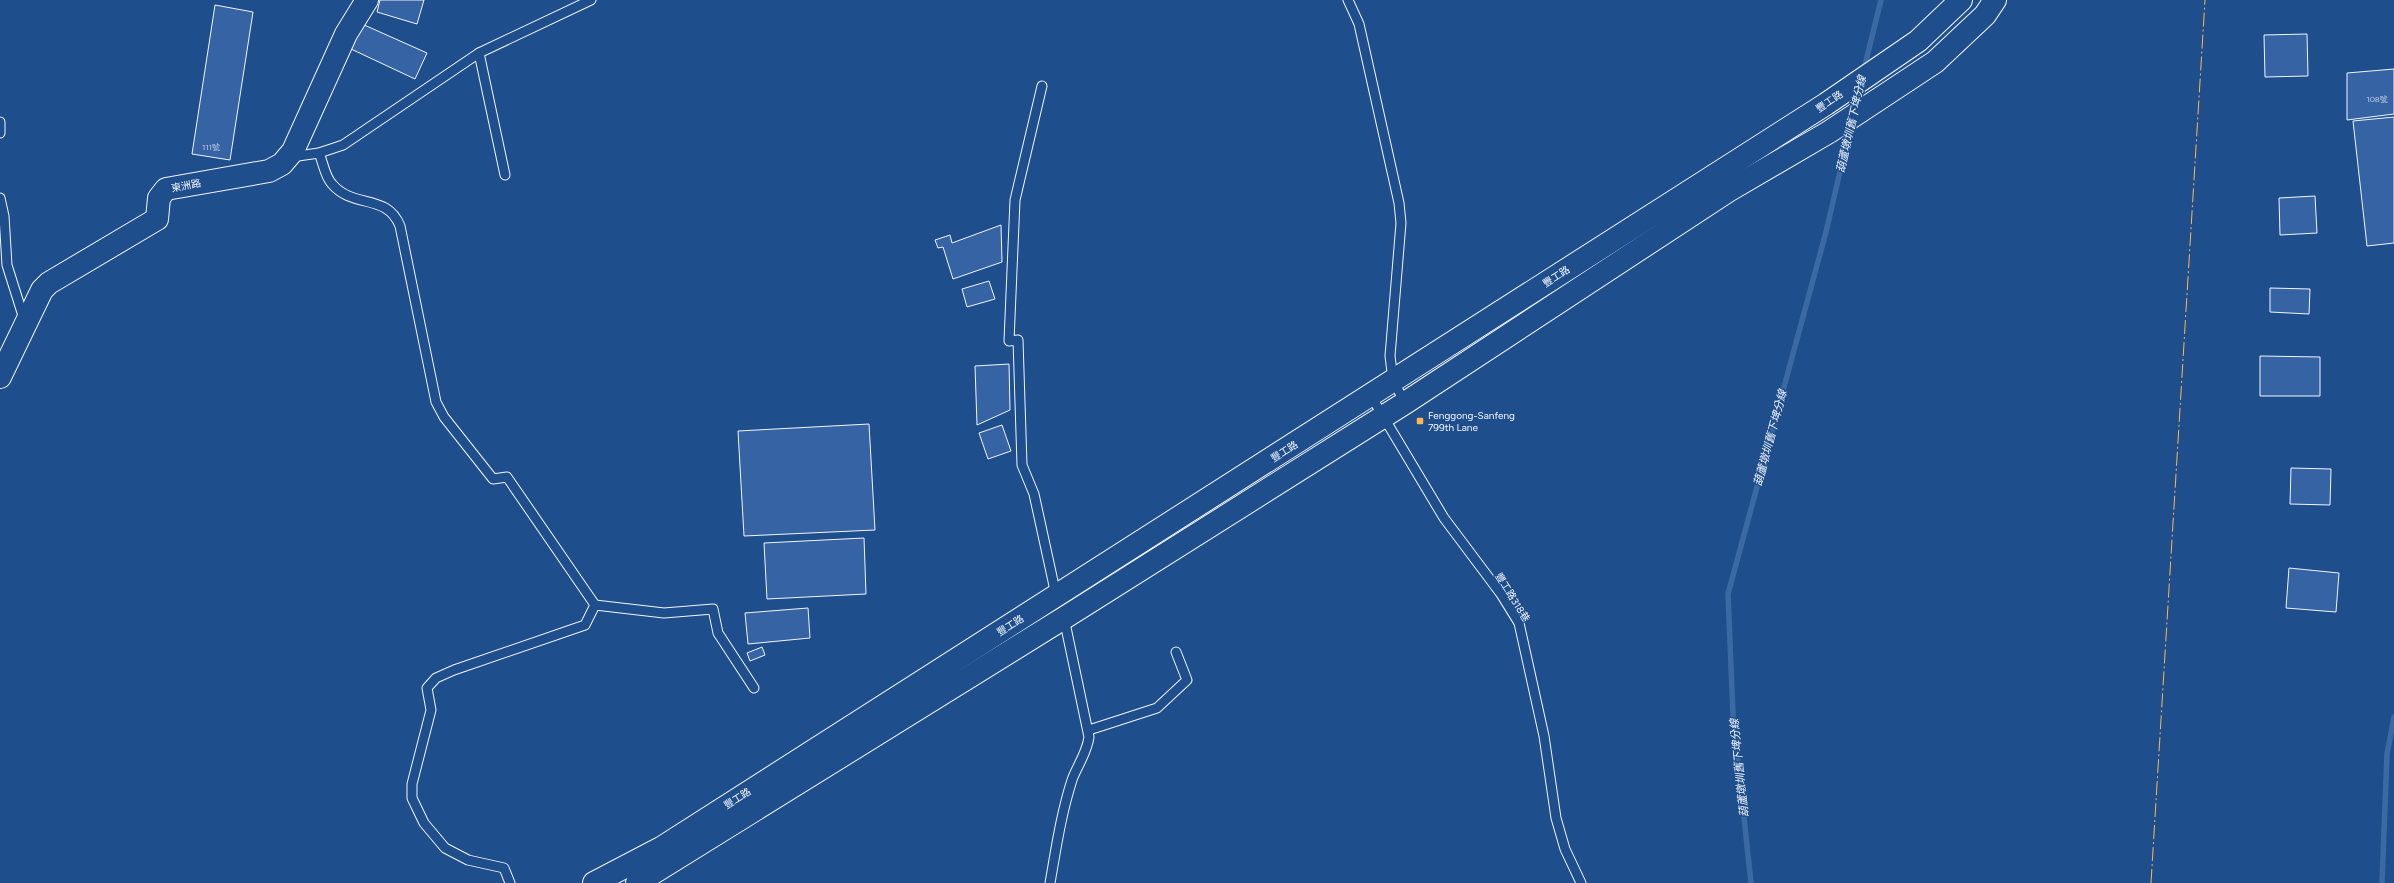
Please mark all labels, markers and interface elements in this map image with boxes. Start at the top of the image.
water label: 葫蘆墩圳舊下埤分線 [1834,72,1869,174]
street label: 豐工路 [1813,88,1845,115]
house number: 108號 [2366,94,2388,104]
house number: 111號 [202,142,220,152]
street label: 東洲路 [170,176,202,195]
street label: 豐工路 [1540,263,1572,290]
water label: 葫蘆墩圳舊下埤分線 [1751,387,1790,488]
place label: Fenggong-Sanfeng 799th Lane [1428,409,1515,434]
marker: Fenggong-Sanfeng 799th Lane [1415,416,1425,426]
street label: 豐工路 [1268,438,1300,465]
street label: 豐工路318巷 [1492,570,1533,624]
street label: 豐工路 [994,612,1026,639]
water label: 葫蘆墩圳舊下埤分線 [1728,716,1751,818]
street label: 豐工路 [721,785,753,812]

